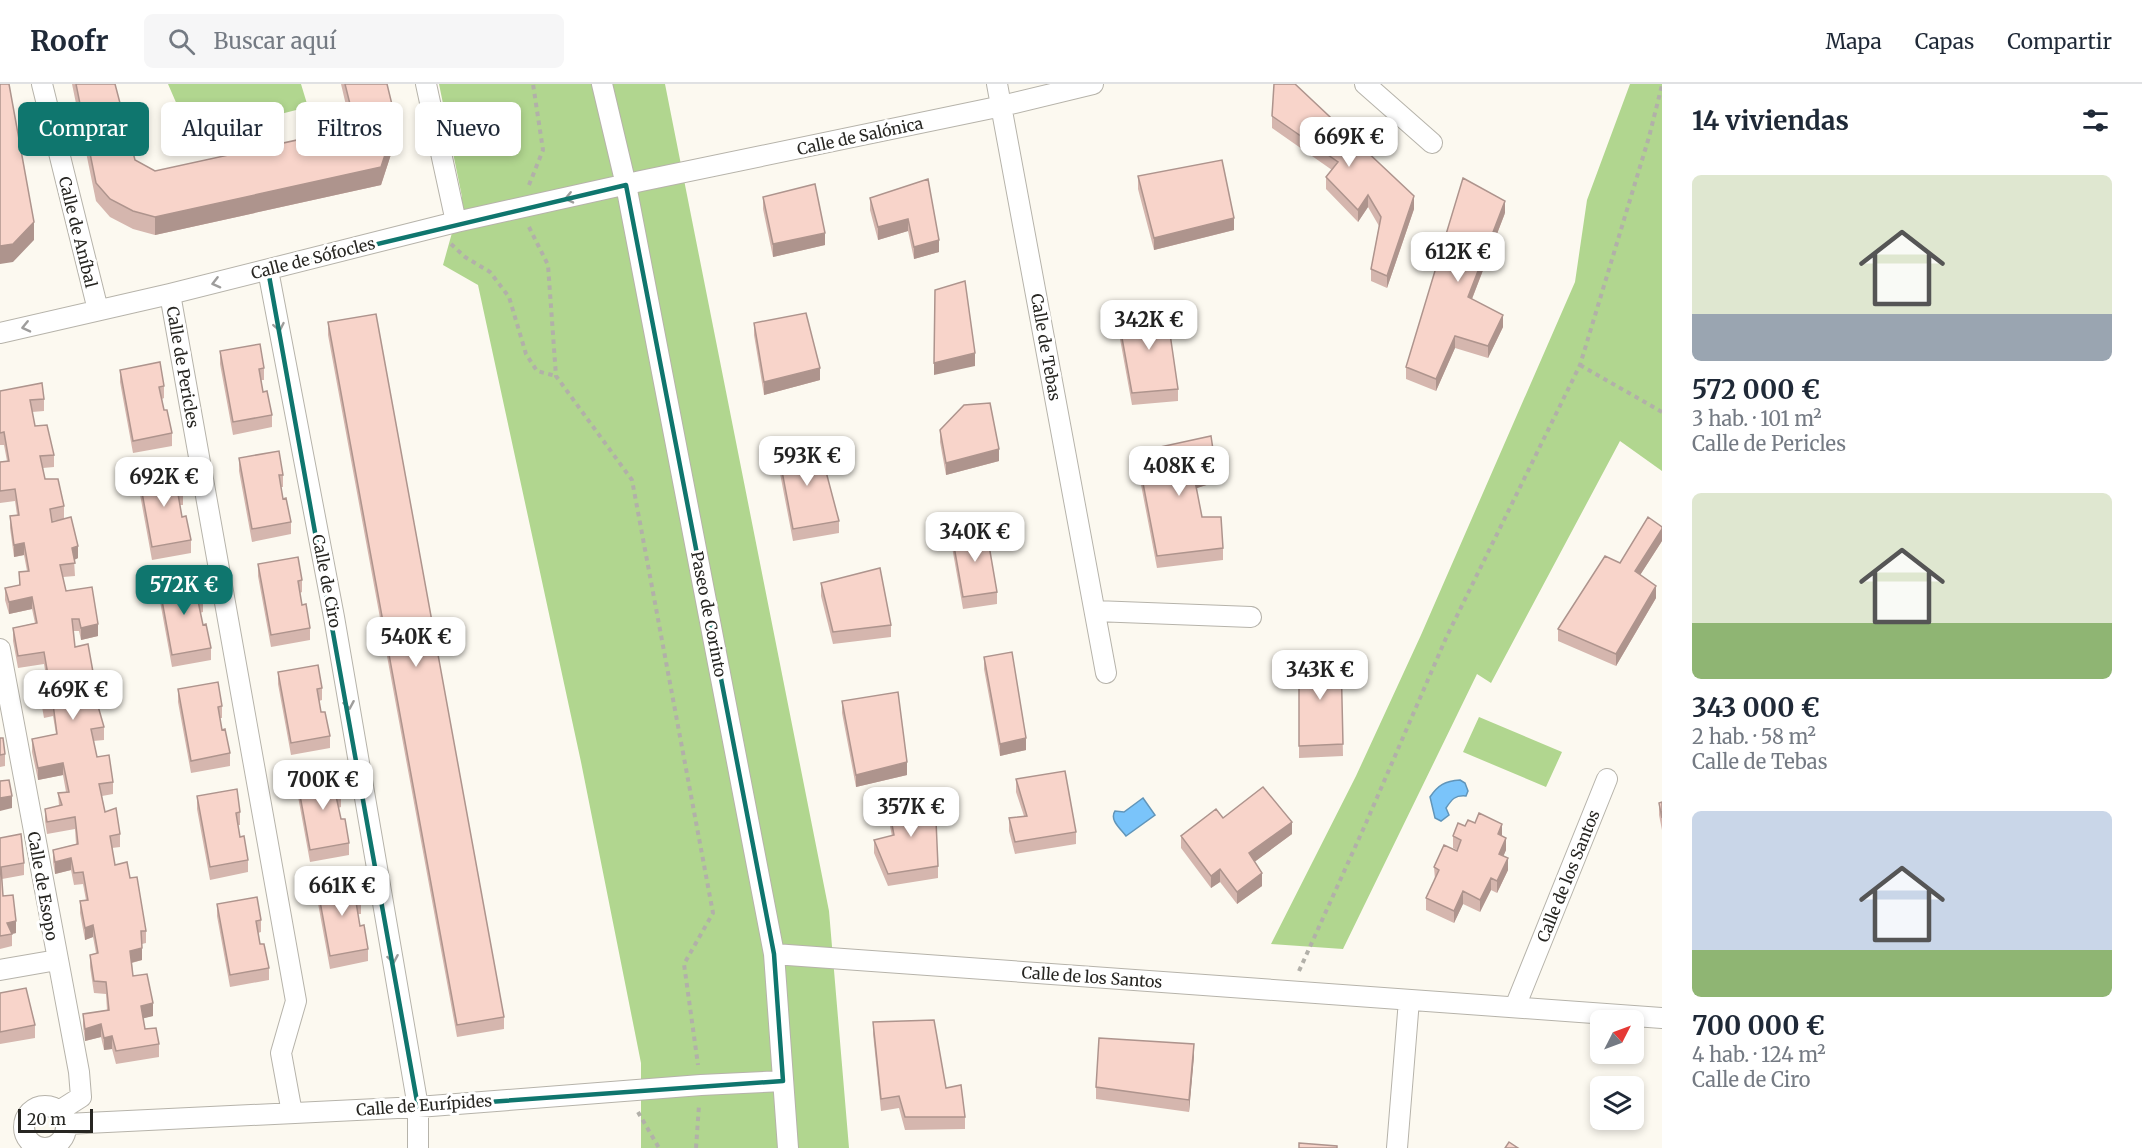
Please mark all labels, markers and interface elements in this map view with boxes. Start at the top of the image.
search box [144,14,564,68]
text: Roofr [30,23,108,59]
icon: search [165,25,198,58]
text: Buscar aquí [213,27,336,55]
text: Mapa [1825,28,1882,55]
text: Capas [1915,28,1974,55]
text: Compartir [2007,28,2112,55]
chip: Comprar [18,102,149,156]
chip: Alquilar [161,102,284,156]
chip: Filtros [296,102,403,156]
chip: Nuevo [415,102,521,156]
text: 14 viviendas [1692,104,1849,137]
icon: filters [2079,104,2112,137]
street label: Calle de Salónica [795,113,925,159]
pin: 669K € [1300,117,1398,168]
text: 669K € [1314,124,1384,149]
street label: Calle de Aníbal [55,174,101,290]
one-way arrow [564,190,574,203]
icon: home [1848,214,1956,322]
pin: 612K € [1409,232,1507,283]
street label: Calle de Sófocles [249,233,377,283]
text: 612K € [1425,239,1491,264]
one-way arrow [211,275,221,288]
street label: Calle de Tebas [1027,292,1065,402]
pin: 342K € [1100,300,1198,351]
street label: Calle de Pericles [162,305,204,430]
text: 342K € [1114,307,1184,332]
one-way arrow [21,319,31,332]
one-way arrow [272,322,285,332]
text: 572 000 € [1692,373,1820,406]
text: 3 hab. · 101 m² [1692,406,1822,431]
text: Calle de Pericles [1692,431,1846,456]
pin: 593K € [758,436,856,487]
text: 593K € [773,443,841,468]
pin: 408K € [1130,446,1228,497]
text: 408K € [1143,453,1215,478]
pin: 692K € [115,457,213,508]
text: 692K € [129,464,199,489]
pin: 340K € [926,512,1024,563]
text: 340K € [940,519,1010,544]
icon: home [1848,532,1956,640]
street label: Calle de Ciro [308,533,346,629]
street label: Paseo de Corinto [687,549,731,679]
pin: 572K € [135,565,233,616]
text: 572K € [150,572,218,597]
pin: 540K € [367,617,465,668]
text: 540K € [380,624,452,649]
pin: 343K € [1271,650,1369,701]
text: 343K € [1286,657,1354,682]
pin: 469K € [24,670,122,721]
text: 469K € [38,677,108,702]
text: 343 000 € [1692,691,1820,724]
one-way arrow [342,700,355,710]
text: 2 hab. · 58 m² [1692,724,1816,749]
text: Calle de Tebas [1692,749,1827,774]
pin: 700K € [274,760,372,811]
text: 700K € [287,767,359,792]
pin: 357K € [862,787,960,838]
text: 357K € [877,794,945,819]
street label: Calle de los Santos [1532,807,1604,945]
street label: Calle de Esopo [24,830,62,942]
icon: home [1848,850,1956,958]
pin: 661K € [293,866,391,917]
text: 661K € [308,873,376,898]
one-way arrow [386,954,398,964]
street label: Calle de los Santos [1021,962,1163,992]
text: 700 000 € [1692,1009,1825,1042]
north arrow [1590,1010,1644,1064]
map controls [1590,1010,1644,1130]
text: 4 hab. · 124 m² [1692,1042,1826,1067]
text: Calle de Ciro [1692,1067,1810,1092]
button: layers [1590,1076,1644,1130]
street label: Calle de Eurípides [355,1090,493,1120]
scale bar [18,1106,93,1134]
text: 20 m [27,1109,66,1129]

